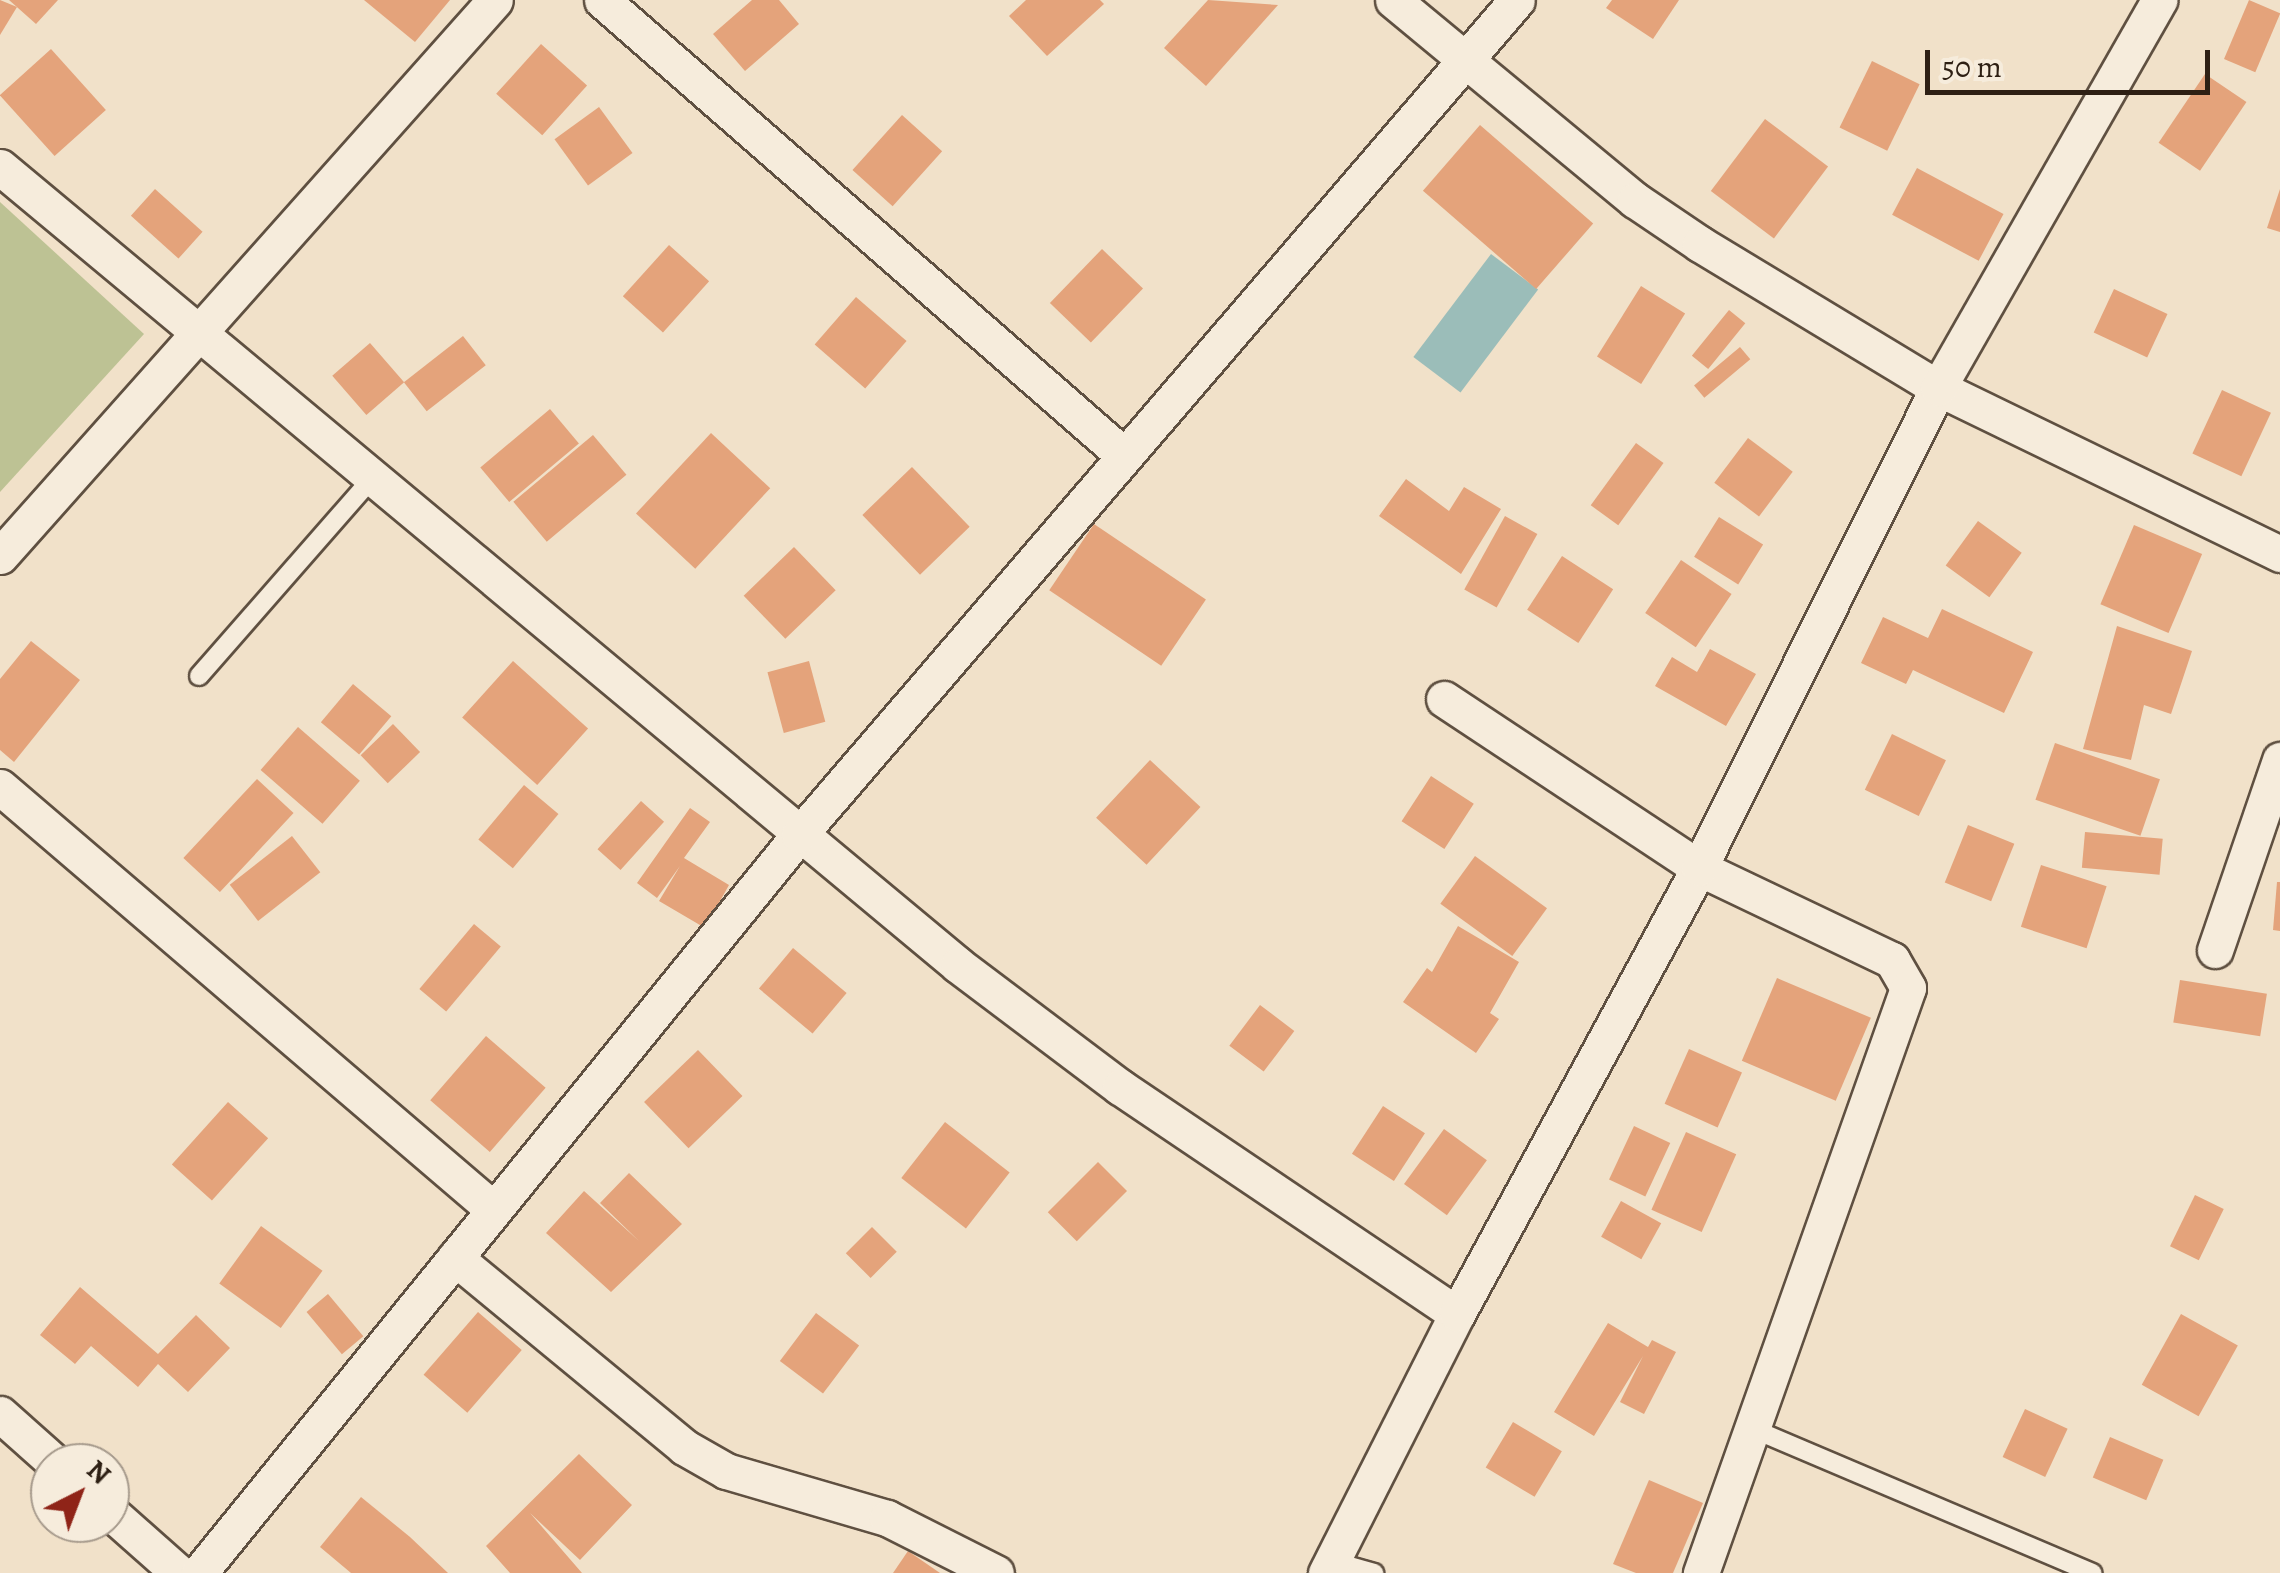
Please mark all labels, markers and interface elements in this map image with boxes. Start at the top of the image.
scale bar [1930,30,2215,92]
text: 50 m [1942,47,2002,87]
north arrow [30,1443,130,1543]
text: N [78,1451,119,1493]

